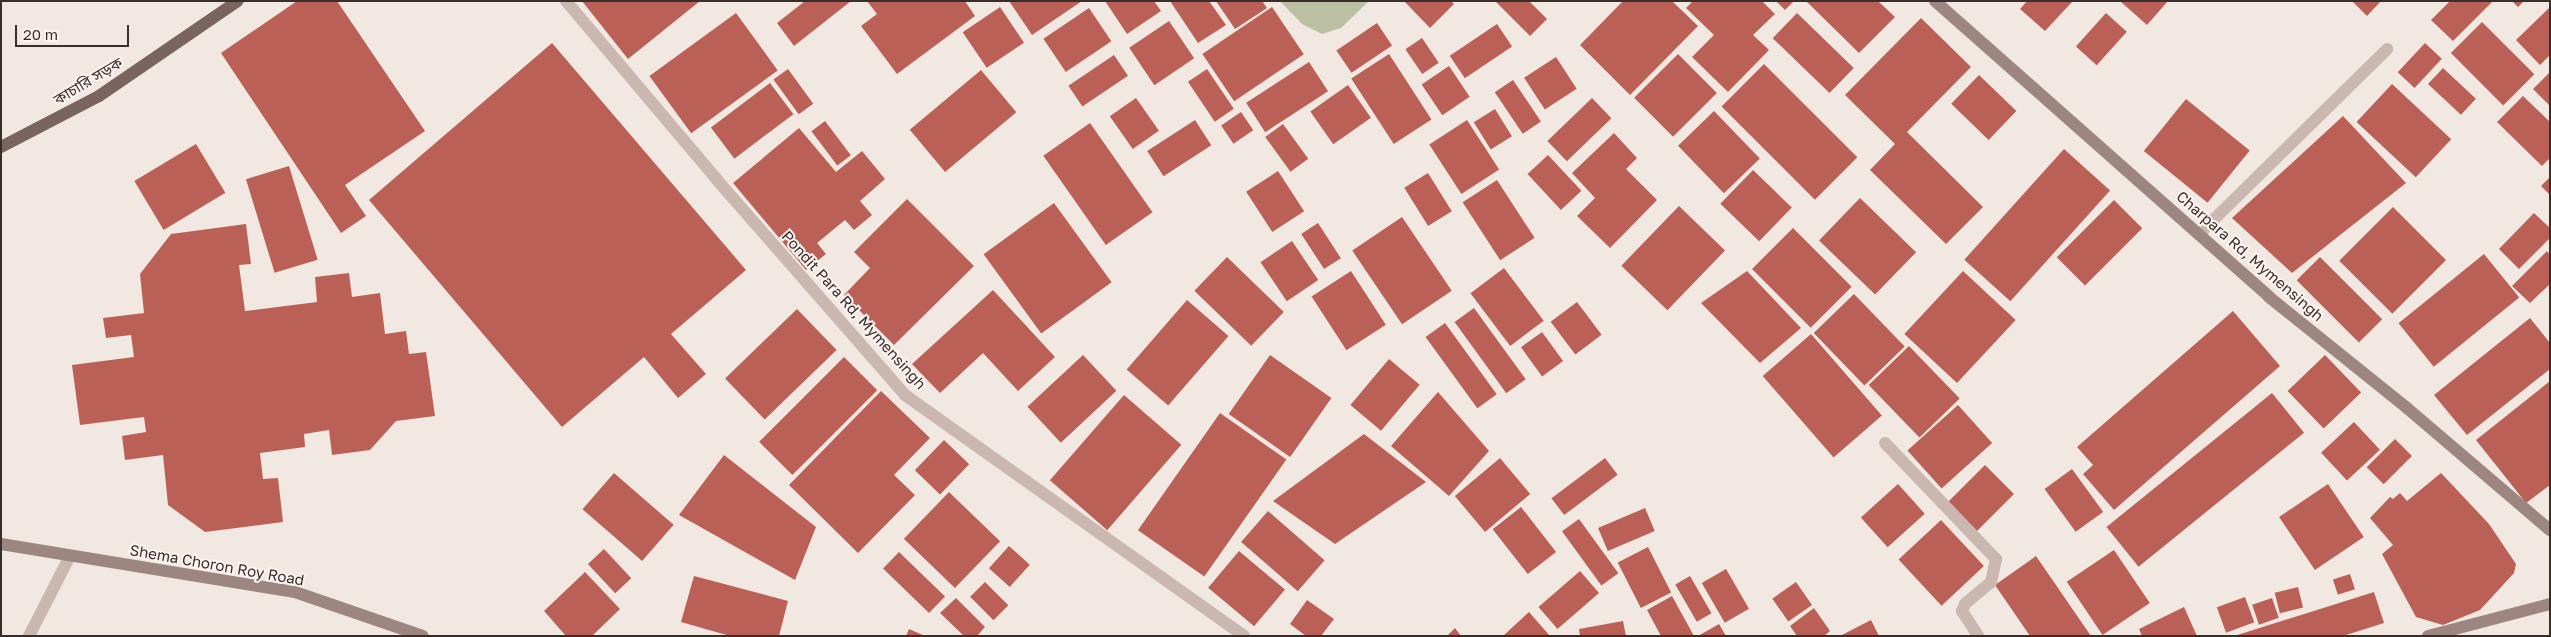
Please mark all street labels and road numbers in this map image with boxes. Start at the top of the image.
street label: কাচারি সড়ক [50,53,126,109]
street label: Charpara Rd, Mymensingh [2173,187,2327,325]
street label: Pondit Para Rd, Mymensingh [778,227,930,393]
street label: Shema Choron Roy Road [128,541,306,589]

